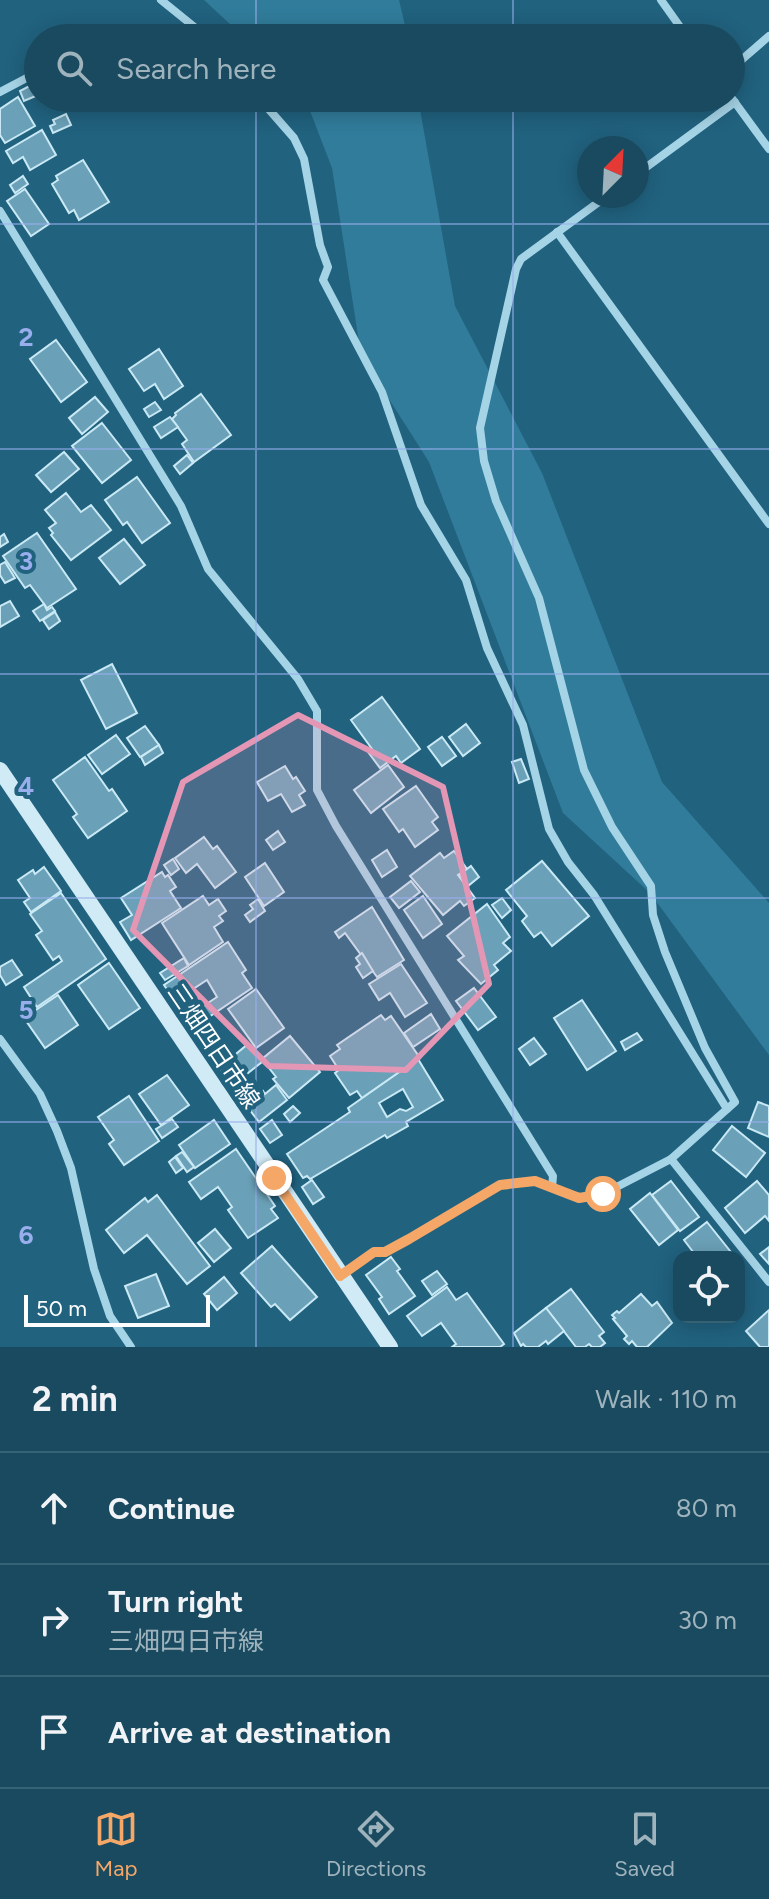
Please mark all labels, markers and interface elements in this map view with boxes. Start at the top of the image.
search box [24,24,745,112]
icon: search [52,46,96,90]
text: Search here [116,50,276,87]
north arrow [577,136,649,208]
text: 2 [18,321,34,353]
text: 3 [19,545,33,577]
text: 4 [18,770,34,802]
street label: 三畑四日市線 [162,978,266,1114]
text: 5 [18,994,34,1026]
route end [256,1160,292,1196]
route start [585,1176,621,1212]
text: 6 [18,1219,34,1251]
map controls [673,1251,745,1323]
button: locate [673,1251,745,1323]
scale bar [24,1291,210,1327]
text: 50 m [36,1295,87,1322]
text: 2 min [32,1379,118,1420]
text: Walk · 110 m [595,1383,737,1415]
icon: ahead [32,1486,76,1530]
text: Continue [108,1490,235,1527]
text: 80 m [676,1492,737,1524]
text: Turn right [108,1583,243,1620]
icon: right [32,1598,76,1642]
text: 30 m [678,1604,737,1636]
text: 三畑四日市線 [108,1625,264,1657]
icon: arrive [32,1710,76,1754]
text: Arrive at destination [108,1714,391,1751]
tab: Map [94,1807,138,1882]
tab: Directions [326,1807,426,1882]
tab: Saved [614,1807,675,1882]

